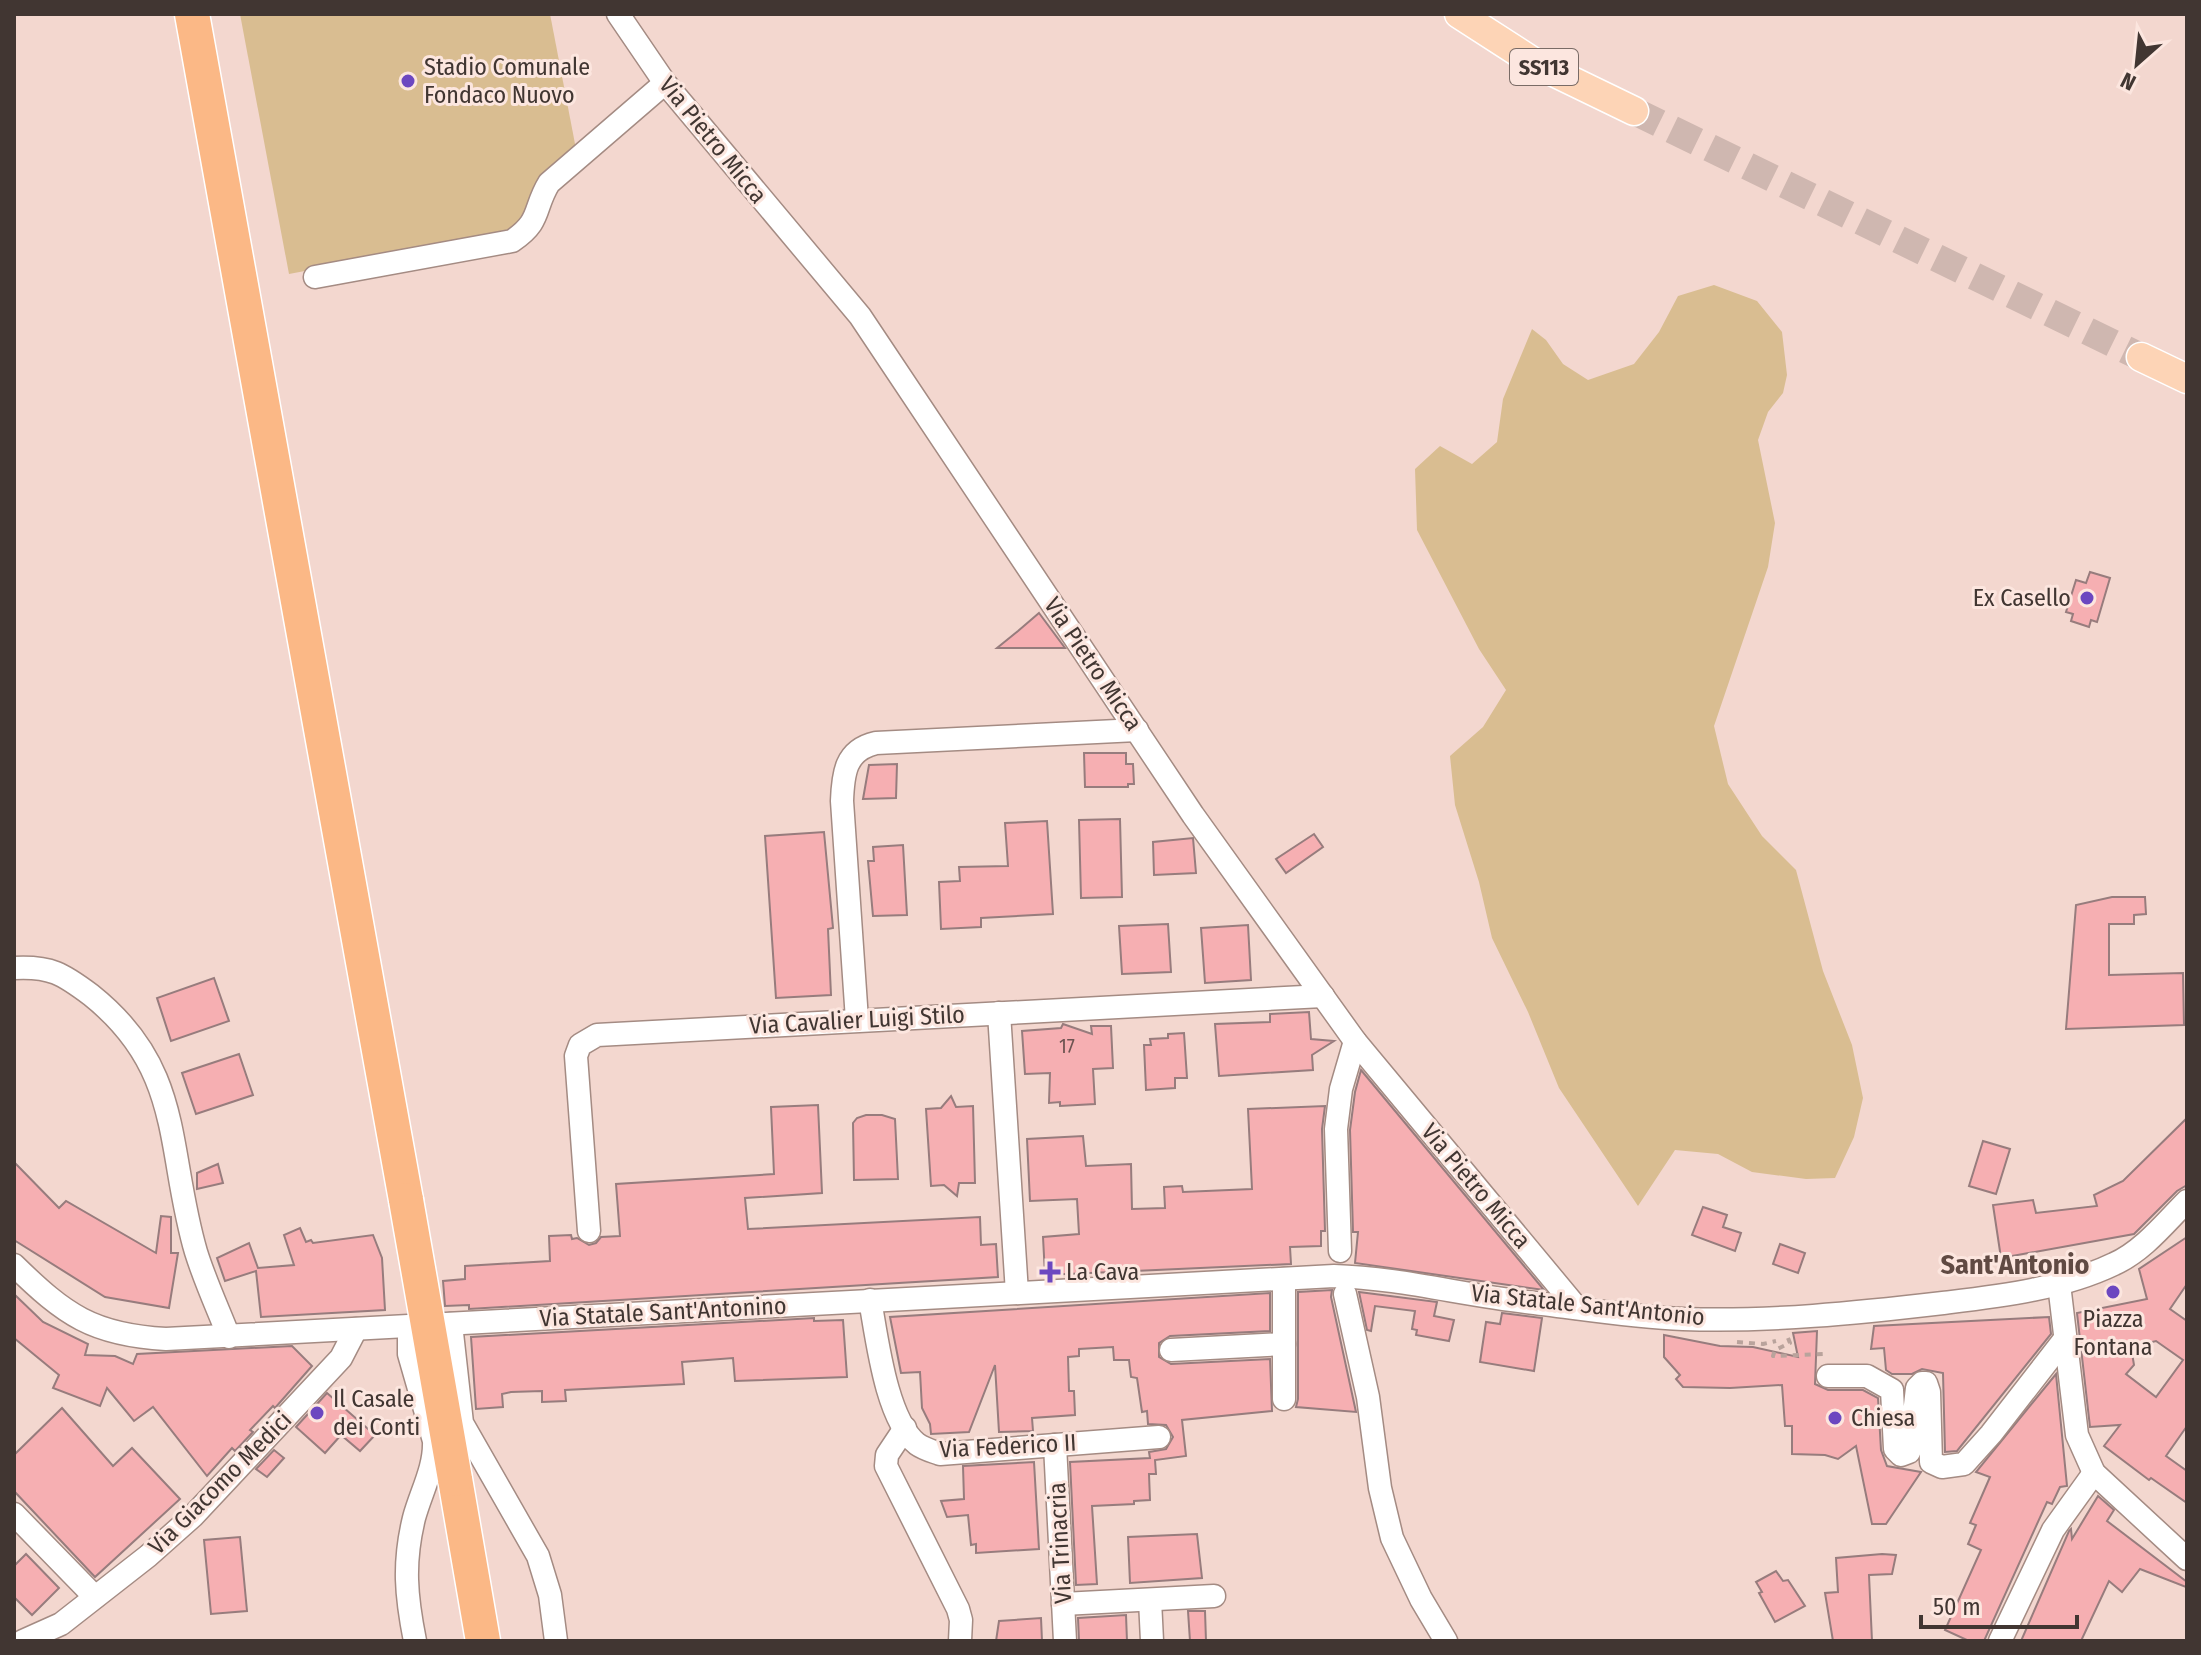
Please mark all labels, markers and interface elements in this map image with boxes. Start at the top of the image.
north arrow [2097,24,2177,104]
road number: SS113 [1510,49,1578,85]
place label: Stadio Comunale Fondaco Nuovo [424,53,590,109]
text: N [2116,66,2140,96]
street label: Via Pietro Micca [653,71,773,209]
marker: Stadio Comunale Fondaco Nuovo [399,72,417,90]
place label: Ex Casello [1973,584,2071,612]
marker: Ex Casello [2078,589,2096,607]
street label: Via Pietro Micca [1038,592,1148,736]
street label: Via Cavalier Luigi Stilo [749,1000,965,1040]
house number: 17 [1059,1034,1075,1058]
street label: Via Pietro Micca [1416,1118,1536,1254]
district label: Sant'Antonio [1940,1248,2090,1281]
place label: La Cava [1066,1258,1139,1286]
marker: La Cava [1041,1263,1059,1281]
street label: Via Statale Sant'Antonio [1470,1279,1706,1331]
marker: Piazza Fontana [2104,1283,2122,1301]
street label: Via Statale Sant'Antonino [539,1292,787,1332]
place label: Piazza Fontana [2074,1305,2152,1361]
place label: Il Casale dei Conti [333,1385,420,1441]
marker: Il Casale dei Conti [308,1404,326,1422]
place label: Chiesa [1851,1404,1915,1432]
street label: Via Giacomo Medici [143,1406,297,1560]
marker: Chiesa [1826,1409,1844,1427]
street label: Via Federico II [939,1428,1077,1464]
street label: Via Trinacria [1043,1482,1077,1604]
scale bar [1921,1579,2077,1629]
text: 50 m [1933,1593,1981,1621]

